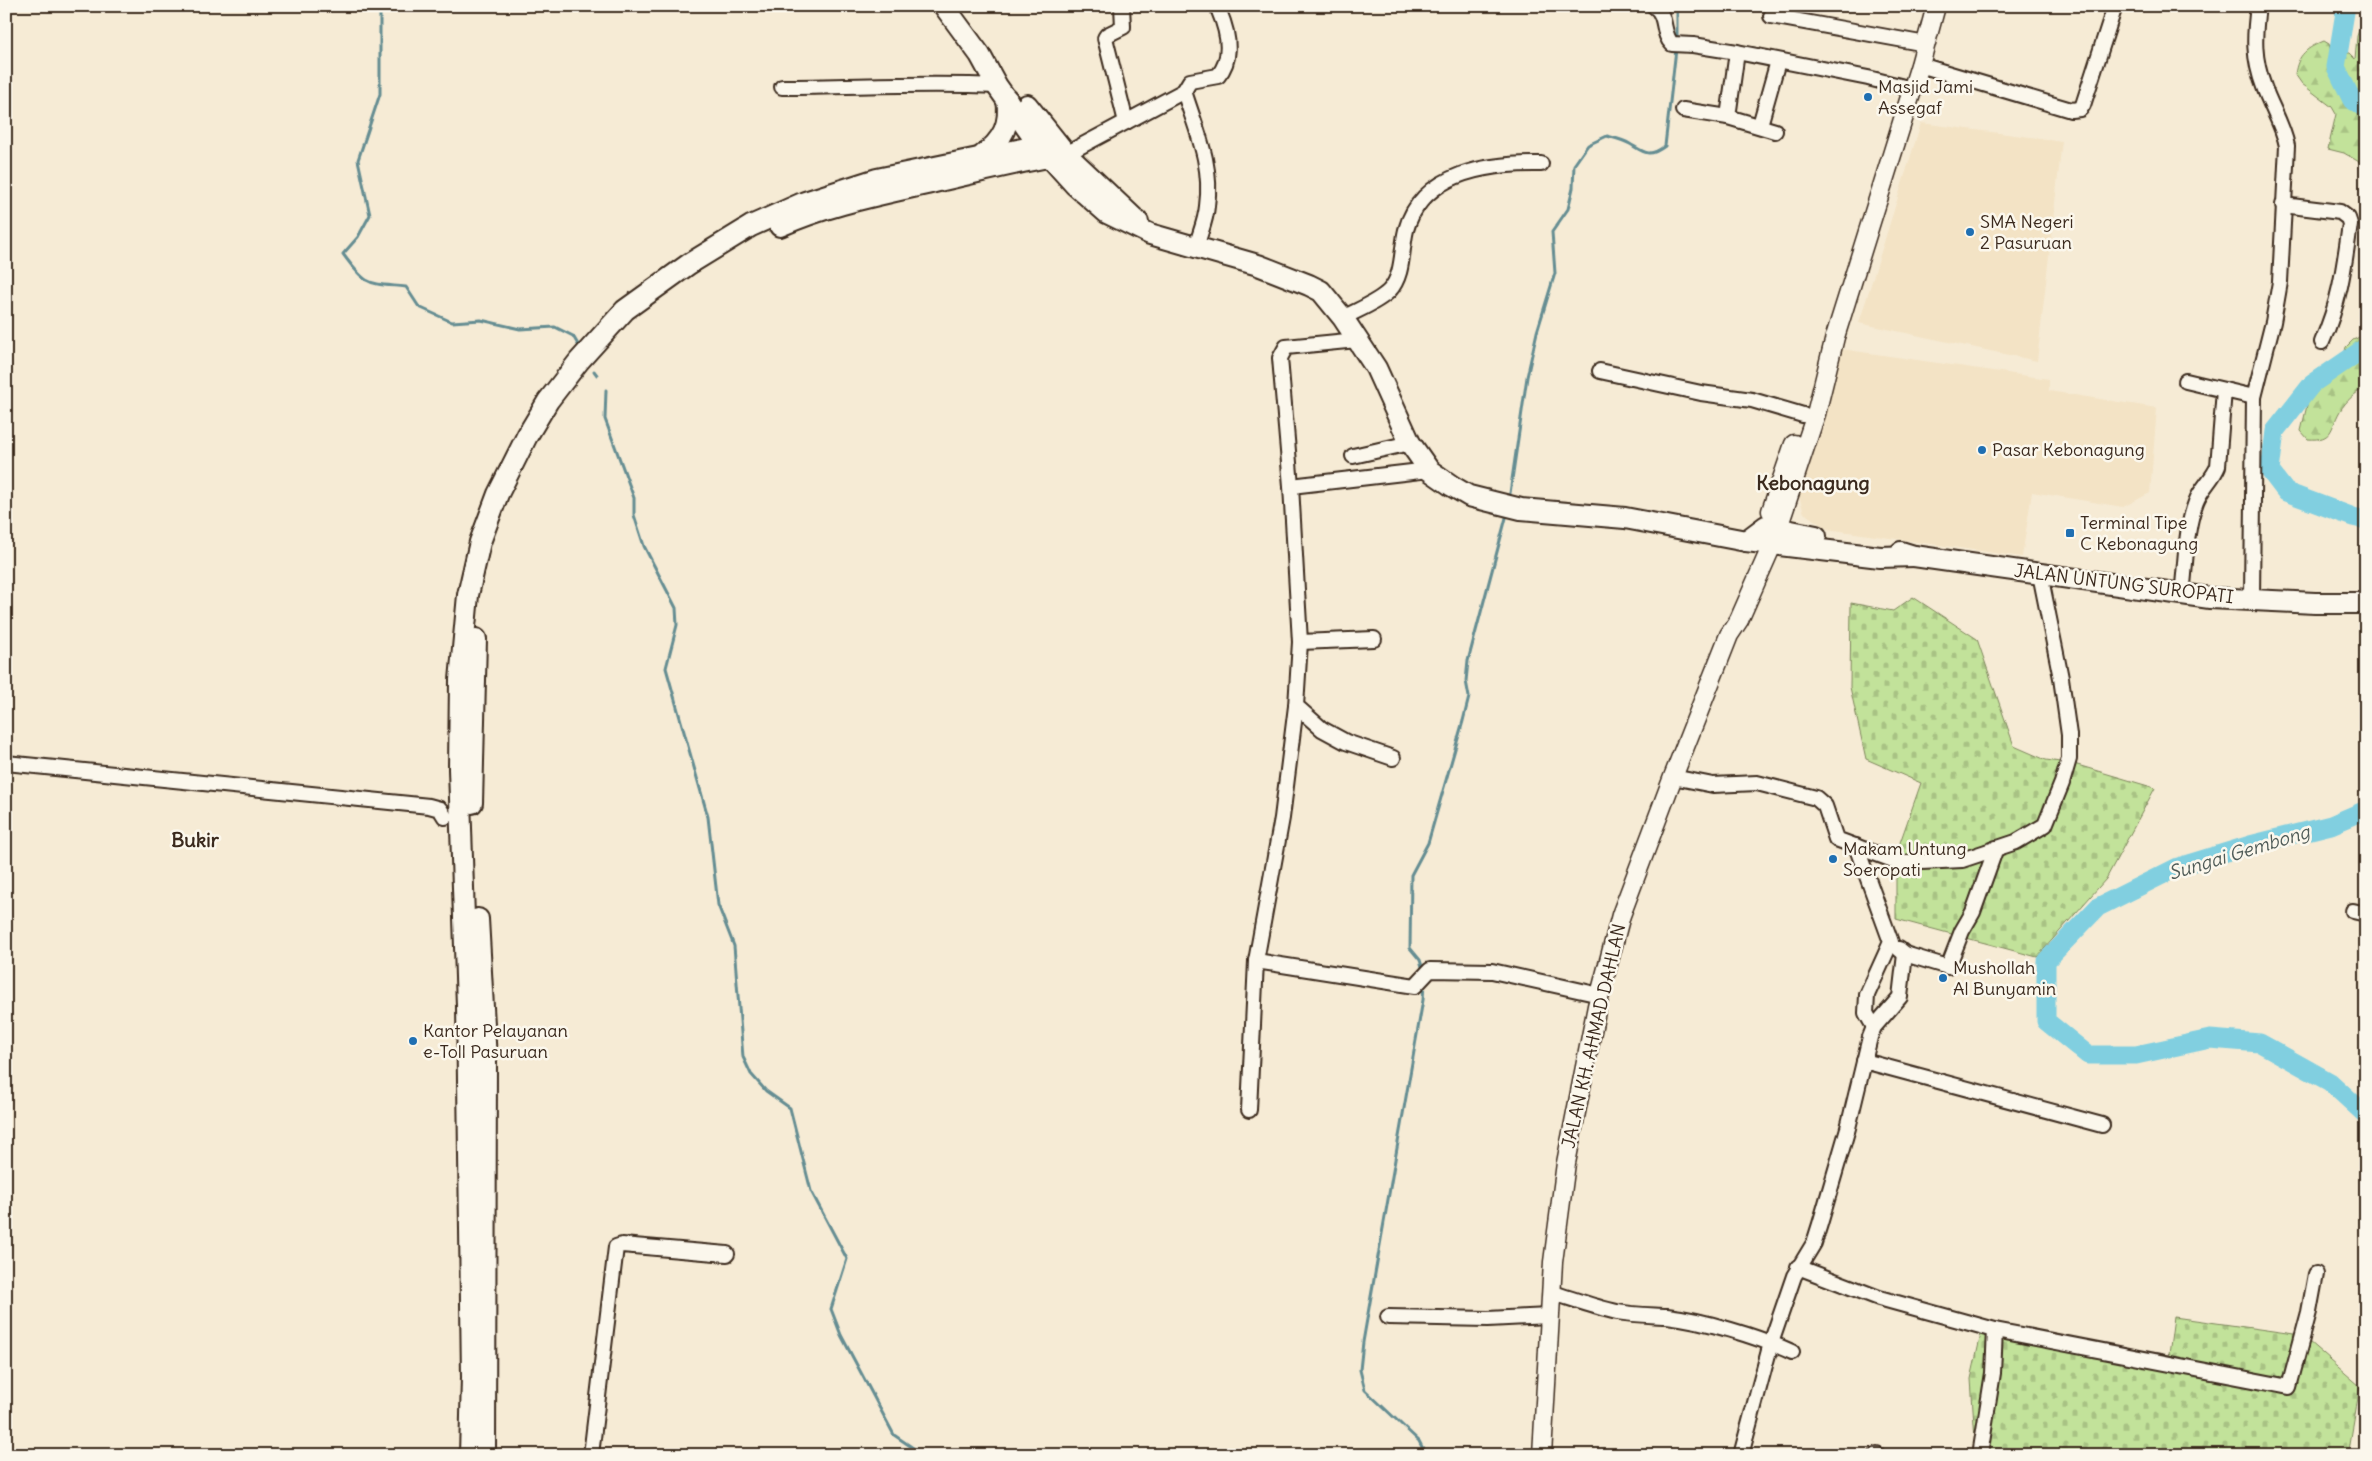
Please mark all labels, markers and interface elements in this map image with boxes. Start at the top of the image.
place label: Masjid Jami Assegaf [1878,75,1973,119]
marker: Masjid Jami Assegaf [1862,91,1874,103]
place label: SMA Negeri 2 Pasuruan [1980,210,2074,254]
marker: SMA Negeri 2 Pasuruan [1964,226,1976,238]
place label: Pasar Kebonagung [1992,438,2145,461]
marker: Pasar Kebonagung [1976,444,1988,456]
district label: Kebonagung [1756,470,1870,495]
place label: Terminal Tipe C Kebonagung [2080,511,2198,555]
marker: Terminal Tipe C Kebonagung [2064,527,2076,539]
street label: JALAN UNTUNG SUROPATI [2013,559,2235,608]
water label: Sungai Gembong [2166,819,2314,885]
district label: Bukir [171,827,220,852]
place label: Makam Untung Soeropati [1843,837,1967,881]
marker: Makam Untung Soeropati [1827,853,1839,865]
street label: JALAN KH. AHMAD DAHLAN [1556,921,1631,1150]
place label: Mushollah Al Bunyamin [1953,956,2056,1000]
marker: Mushollah Al Bunyamin [1937,972,1949,984]
place label: Kantor Pelayanan e-Toll Pasuruan [423,1019,568,1063]
marker: Kantor Pelayanan e-Toll Pasuruan [407,1035,419,1047]

